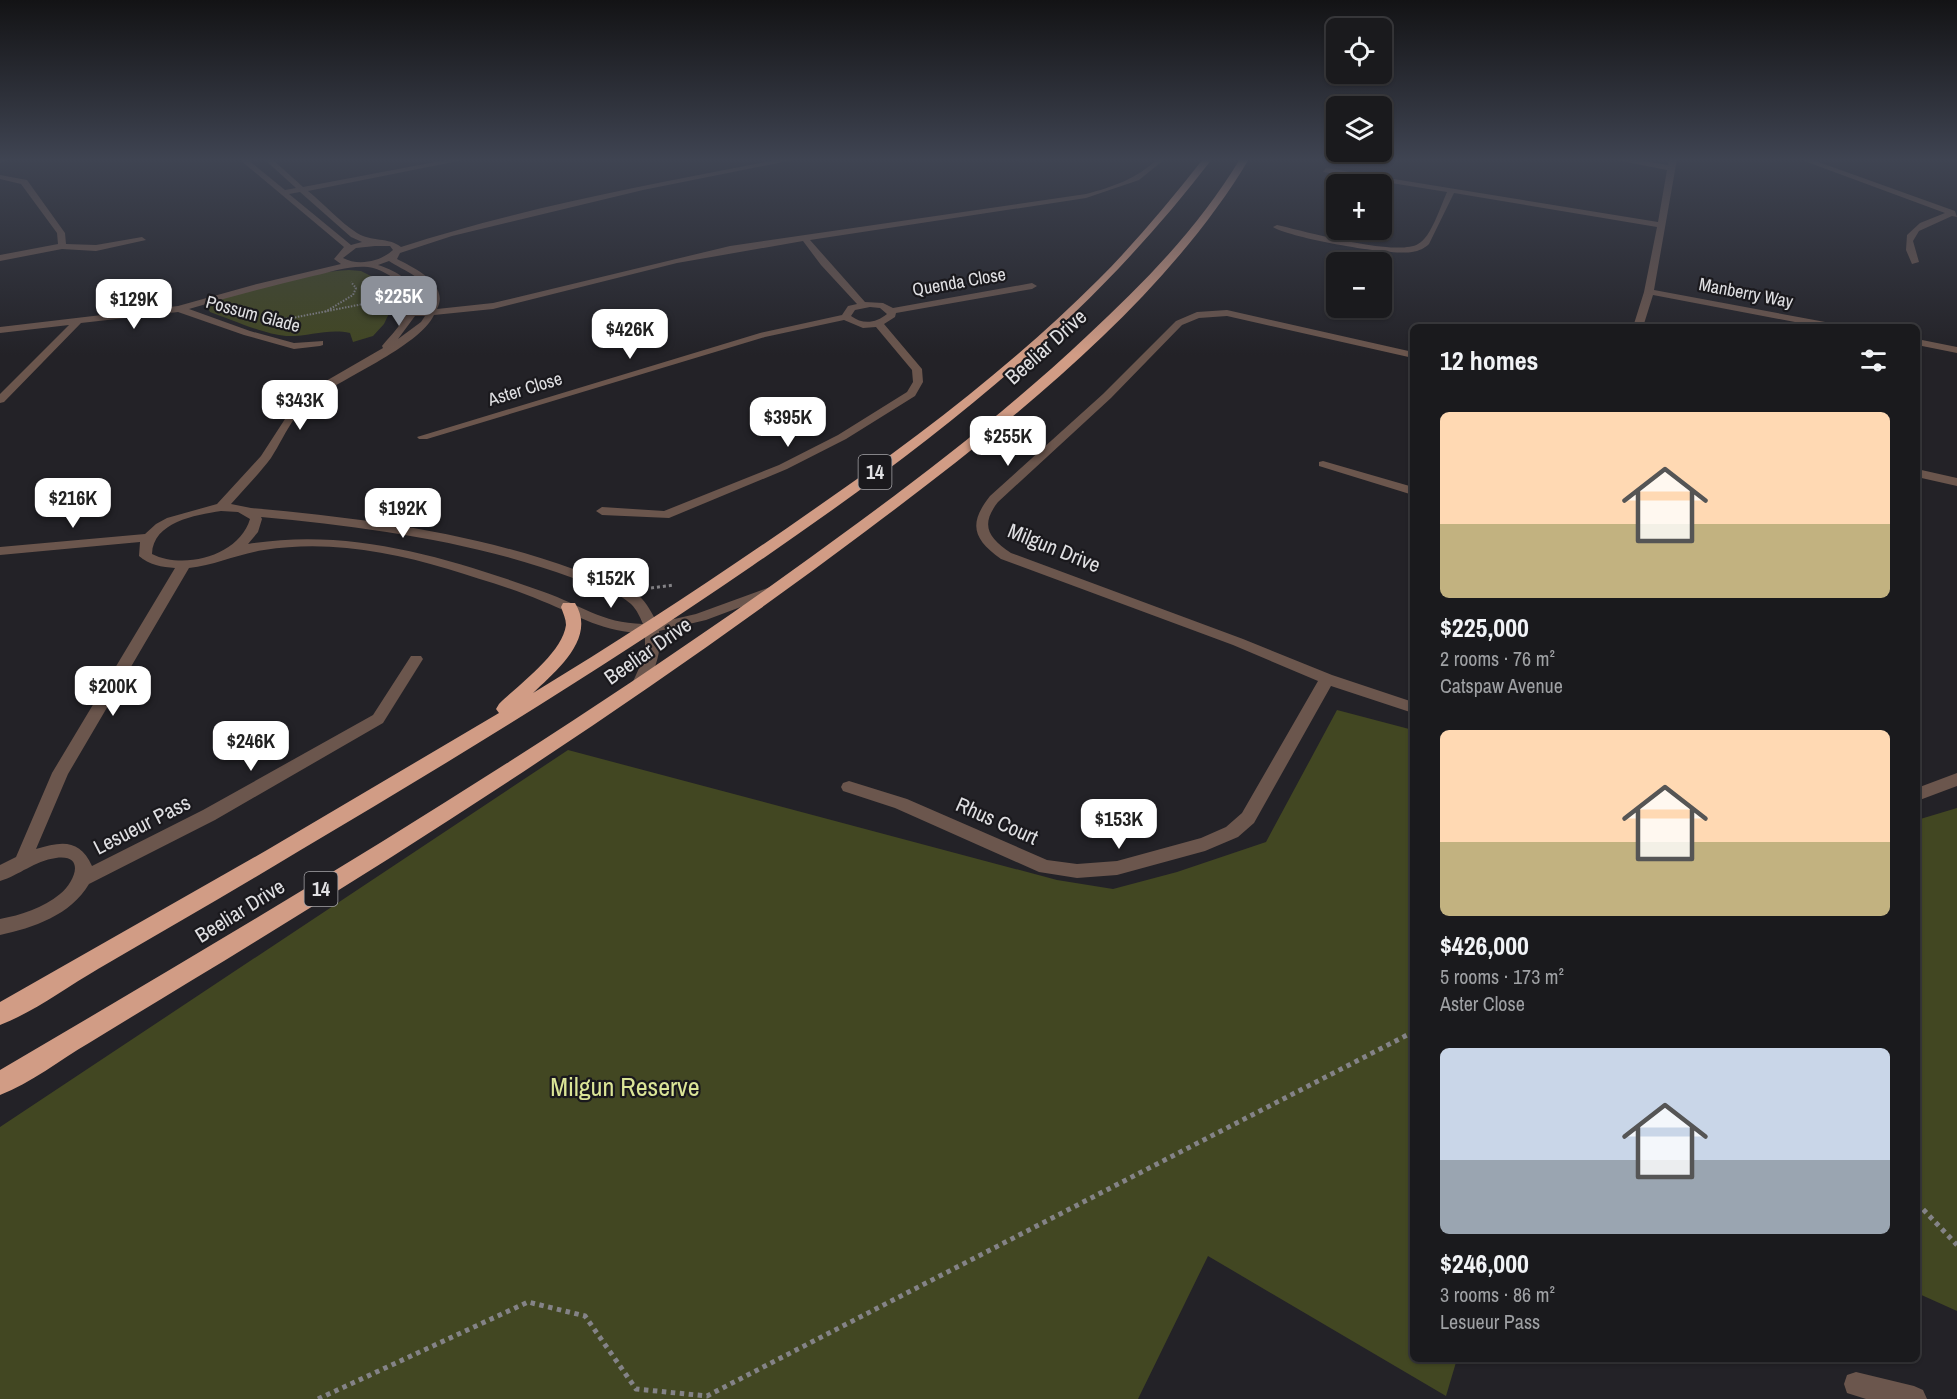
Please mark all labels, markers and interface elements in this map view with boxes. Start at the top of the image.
map controls [1326,18,1392,318]
button: locate [1326,18,1392,84]
button: layers [1326,96,1392,162]
button: + [1326,174,1392,240]
button: − [1326,252,1392,318]
street label: Quenda Close [910,261,1008,302]
street label: Manberry Way [1697,271,1796,314]
pin: $225K [357,276,441,327]
pin: $129K [92,279,176,330]
text: $225K [375,282,423,309]
text: $129K [110,285,158,312]
street label: Possum Glade [203,289,303,338]
street label: Beeliar Drive [999,302,1093,391]
pin: $426K [588,309,672,360]
text: $426K [606,315,654,342]
text: 12 homes [1440,343,1538,378]
icon: filters [1857,344,1890,377]
street label: Aster Close [484,365,565,412]
pin: $343K [258,380,342,431]
text: $343K [276,386,324,413]
pin: $395K [746,397,830,448]
text: $395K [764,403,812,430]
pin: $255K [966,416,1050,467]
text: $255K [984,422,1032,449]
icon: home [1611,451,1719,559]
road number: 14 [858,455,892,489]
pin: $216K [31,478,115,529]
text: $216K [49,484,97,511]
pin: $192K [361,488,445,539]
text: $192K [379,494,427,521]
street label: Milgun Drive [1004,516,1105,579]
pin: $152K [569,558,653,609]
text: $152K [587,564,635,591]
street label: Beeliar Drive [598,610,697,691]
text: $225,000 [1440,610,1529,645]
text: 2 rooms · 76 m² [1440,645,1555,672]
pin: $200K [71,666,155,717]
text: $200K [89,672,137,699]
text: Catspaw Avenue [1440,672,1563,699]
pin: $246K [209,721,293,772]
text: $246K [227,727,275,754]
icon: home [1611,769,1719,877]
street label: Lesueur Pass [88,788,195,861]
street label: Rhus Court [952,790,1043,852]
pin: $153K [1077,799,1161,850]
text: $153K [1095,805,1143,832]
street label: Beeliar Drive [189,872,290,950]
road number: 14 [304,872,338,906]
text: $426,000 [1440,928,1529,963]
text: 5 rooms · 173 m² [1440,963,1564,990]
text: Aster Close [1440,990,1525,1017]
park label: Milgun Reserve [550,1069,700,1104]
icon: home [1611,1087,1719,1195]
text: $246,000 [1440,1246,1529,1281]
text: 3 rooms · 86 m² [1440,1281,1555,1308]
text: Lesueur Pass [1440,1308,1540,1335]

